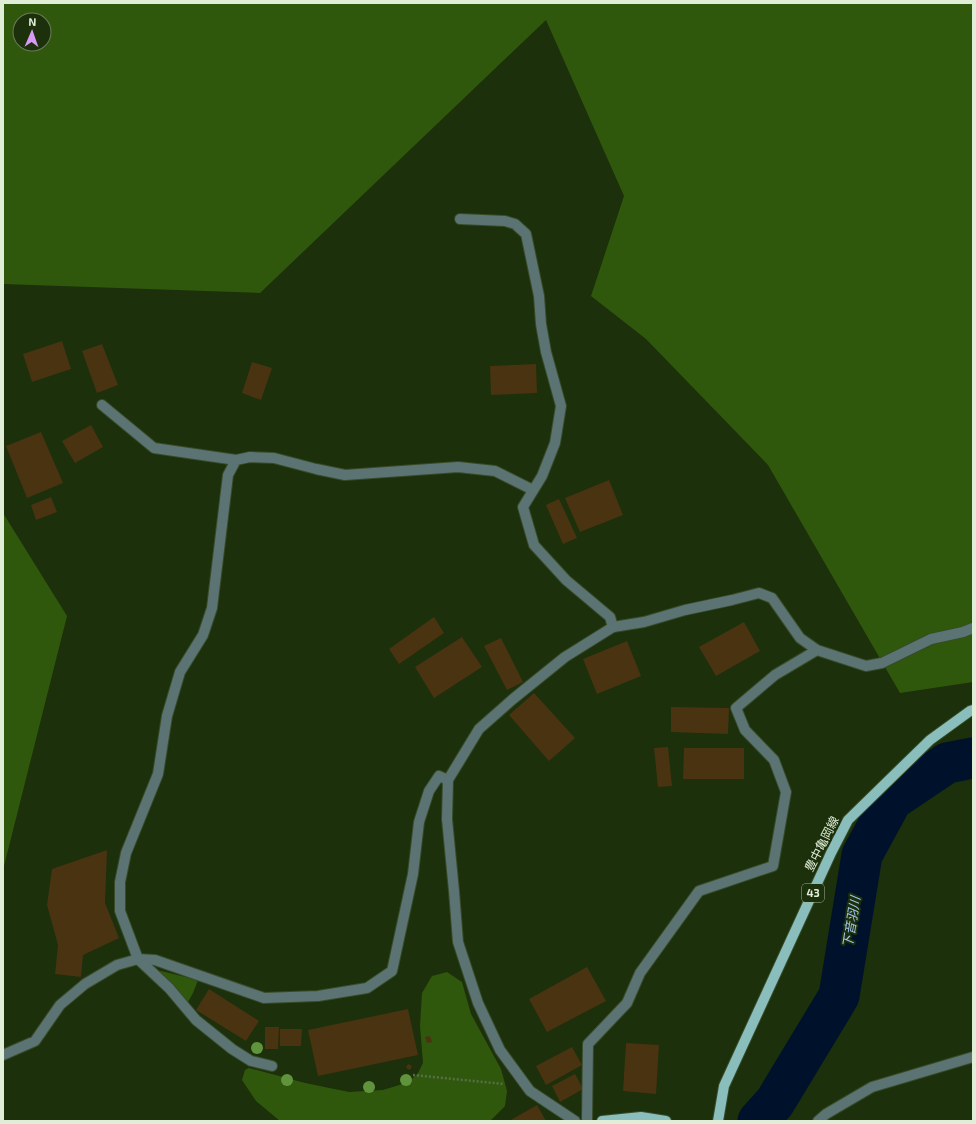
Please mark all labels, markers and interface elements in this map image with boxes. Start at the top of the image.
north arrow [12,12,52,52]
text: N [28,15,37,28]
street label: 豊中亀岡線 [801,814,841,873]
road number: 43 [802,884,824,902]
water label: 下音羽川 [839,893,863,949]

